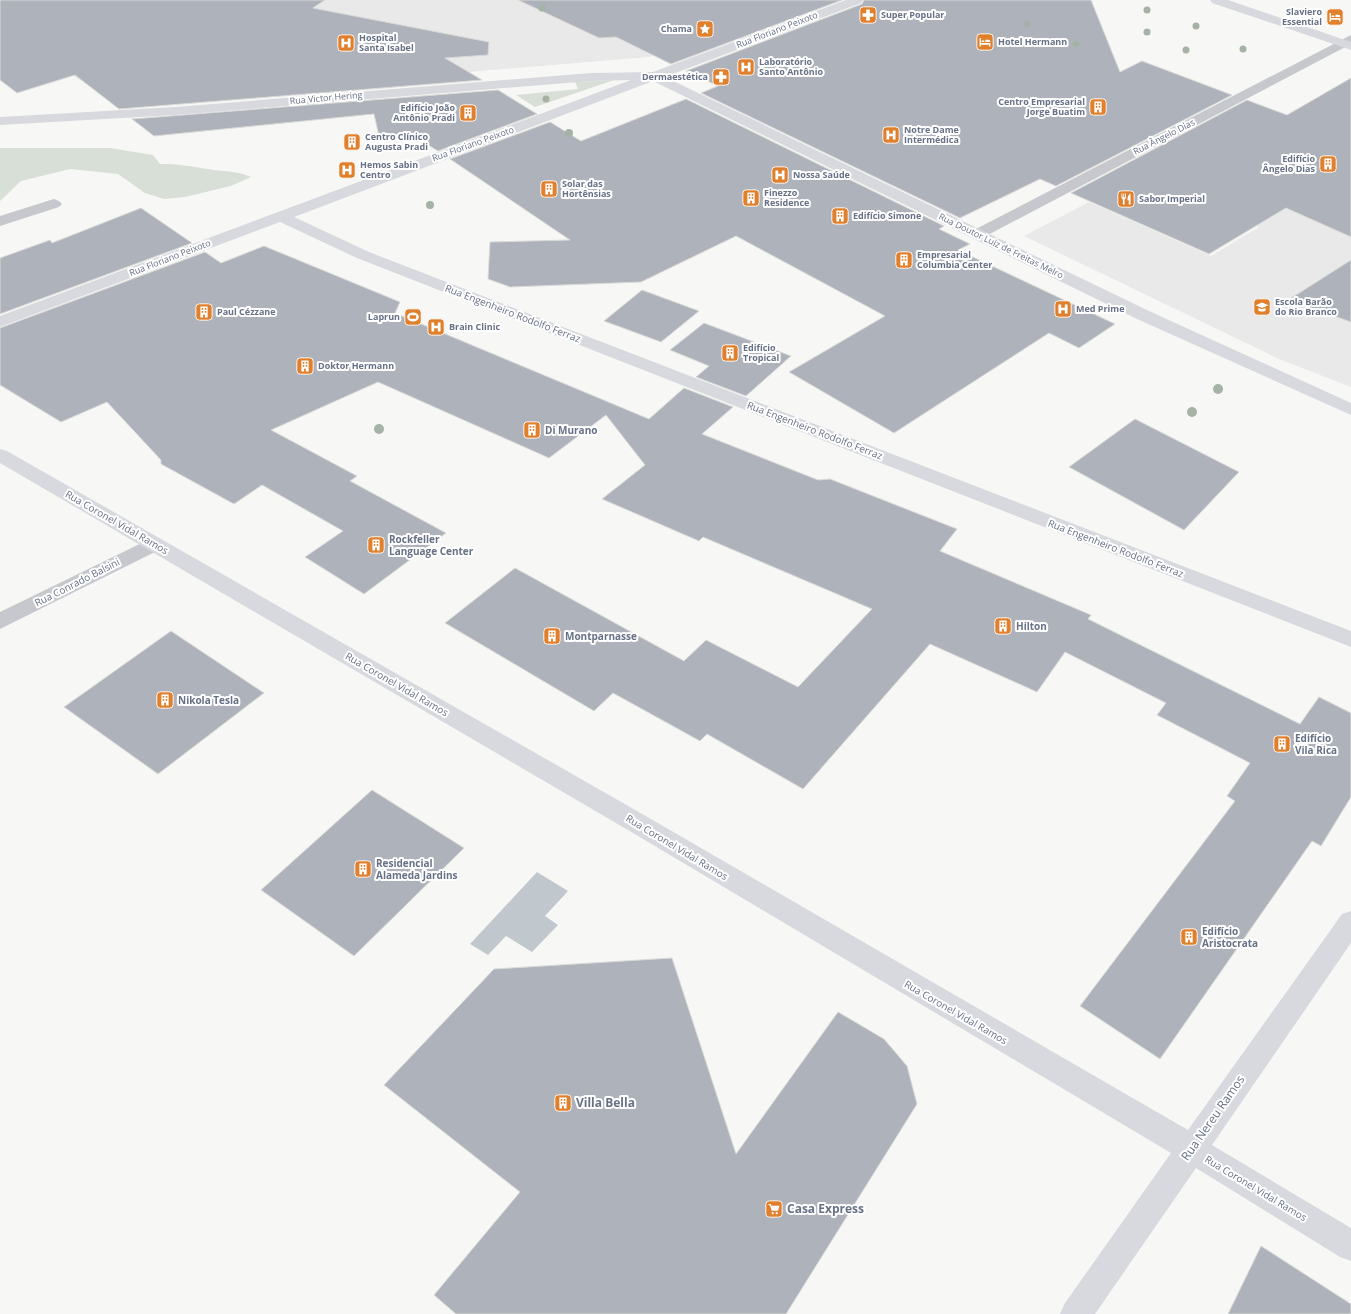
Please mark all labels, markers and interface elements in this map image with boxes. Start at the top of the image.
pharmacy icon: Super Popular [858,5,878,25]
place label: Slaviero Essential [1282,5,1322,28]
hotel icon: Slaviero Essential [1325,7,1345,27]
street label: Rua Floriano Peixoto [734,8,820,51]
place label: Super Popular [881,8,944,21]
place icon: Chama [695,19,715,39]
place label: Chama [661,22,692,35]
place label: Hospital Santa Isabel [359,31,414,54]
hotel icon: Hotel Hermann [975,32,995,52]
hospital icon: Hospital Santa Isabel [336,33,356,53]
place label: Hotel Hermann [998,35,1067,48]
place label: Laboratório Santo Antônio [759,55,823,78]
hospital icon: Laboratório Santo Antônio [736,57,756,77]
pharmacy icon: Dermaestética [711,67,731,87]
place label: Dermaestética [642,70,708,83]
street label: Rua Victor Hering [289,88,363,107]
place label: Centro Empresarial Jorge Buatim [998,95,1085,118]
building icon: Centro Empresarial Jorge Buatim [1088,97,1108,117]
place label: Edifício João Antônio Pradi [393,101,455,124]
building icon: Edifício João Antônio Pradi [458,103,478,123]
street label: Rua Ângelo Dias [1131,115,1197,158]
street label: Rua Floriano Peixoto [430,123,516,164]
place label: Notre Dame Intermédica [904,123,959,146]
hospital icon: Notre Dame Intermédica [881,125,901,145]
place label: Centro Clínico Augusta Pradi [365,130,428,153]
building icon: Centro Clínico Augusta Pradi [342,132,362,152]
place label: Edifício Ângelo Dias [1262,152,1316,175]
building icon: Edifício Ângelo Dias [1318,154,1338,174]
place label: Hemos Sabin Centro [360,158,418,181]
hospital icon: Hemos Sabin Centro [337,160,357,180]
hospital icon: Nossa Saúde [770,165,790,185]
place label: Nossa Saúde [793,168,850,181]
place label: Solar das Hortênsias [562,177,611,200]
building icon: Solar das Hortênsias [539,179,559,199]
place label: Finezzo Residence [764,186,809,209]
building icon: Finezzo Residence [741,188,761,208]
restaurant icon: Sabor Imperial [1116,189,1136,209]
place label: Sabor Imperial [1139,192,1205,205]
building icon: Edifício Simone [830,206,850,226]
place label: Edifício Simone [853,209,921,222]
street label: Rua Doutor Luiz de Freitas Melro [937,210,1066,282]
street label: Rua Floriano Peixoto [127,236,213,279]
place label: Empresarial Columbia Center [917,248,992,271]
building icon: Empresarial Columbia Center [894,250,914,270]
street label: Rua Engenheiro Rodolfo Ferraz [443,281,583,346]
place label: Escola Barão do Rio Branco [1275,295,1337,318]
school or university icon: Escola Barão do Rio Branco [1252,297,1272,317]
hospital icon: Med Prime [1053,299,1073,319]
building icon: Paul Cézzane [194,302,214,322]
place label: Med Prime [1076,302,1124,315]
place label: Paul Cézzane [217,305,276,318]
sports icon: Laprun [403,307,423,327]
place label: Laprun [368,310,400,323]
hospital icon: Brain Clinic [426,317,446,337]
place label: Brain Clinic [449,320,500,333]
place label: Edifício Tropical [743,341,779,364]
building icon: Edifício Tropical [720,343,740,363]
building icon: Doktor Hermann [295,356,315,376]
place label: Doktor Hermann [318,359,394,372]
street label: Rua Engenheiro Rodolfo Ferraz [745,398,885,463]
building icon: Di Murano [522,420,542,440]
place label: Di Murano [545,423,597,437]
street label: Rua Coronel Vidal Ramos [63,487,171,557]
street label: Rua Engenheiro Rodolfo Ferraz [1046,516,1186,581]
place label: Rockfeller Language Center [389,532,474,558]
building icon: Rockfeller Language Center [366,535,386,555]
street label: Rua Conrado Balsini [32,554,122,610]
building icon: Hilton [993,616,1013,636]
place label: Hilton [1016,619,1047,633]
building icon: Montparnasse [542,626,562,646]
place label: Montparnasse [565,629,637,643]
street label: Rua Coronel Vidal Ramos [343,649,451,719]
building icon: Nikola Tesla [155,690,175,710]
place label: Nikola Tesla [178,693,239,707]
place label: Edifício Vila Rica [1295,731,1337,757]
building icon: Edifício Vila Rica [1272,734,1292,754]
street label: Rua Coronel Vidal Ramos [623,811,731,883]
place label: Residencial Alameda Jardins [376,856,458,882]
building icon: Residencial Alameda Jardins [353,859,373,879]
place label: Edifício Aristocrata [1202,924,1258,950]
building icon: Edifício Aristocrata [1179,927,1199,947]
street label: Rua Coronel Vidal Ramos [902,977,1010,1047]
street label: Rua Nereu Ramos [1177,1071,1249,1164]
building icon: Villa Bella [553,1093,573,1113]
place label: Villa Bella [576,1094,635,1111]
street label: Rua Coronel Vidal Ramos [1202,1152,1310,1224]
supermarket icon: Casa Express [764,1199,784,1219]
place label: Casa Express [787,1200,864,1217]

